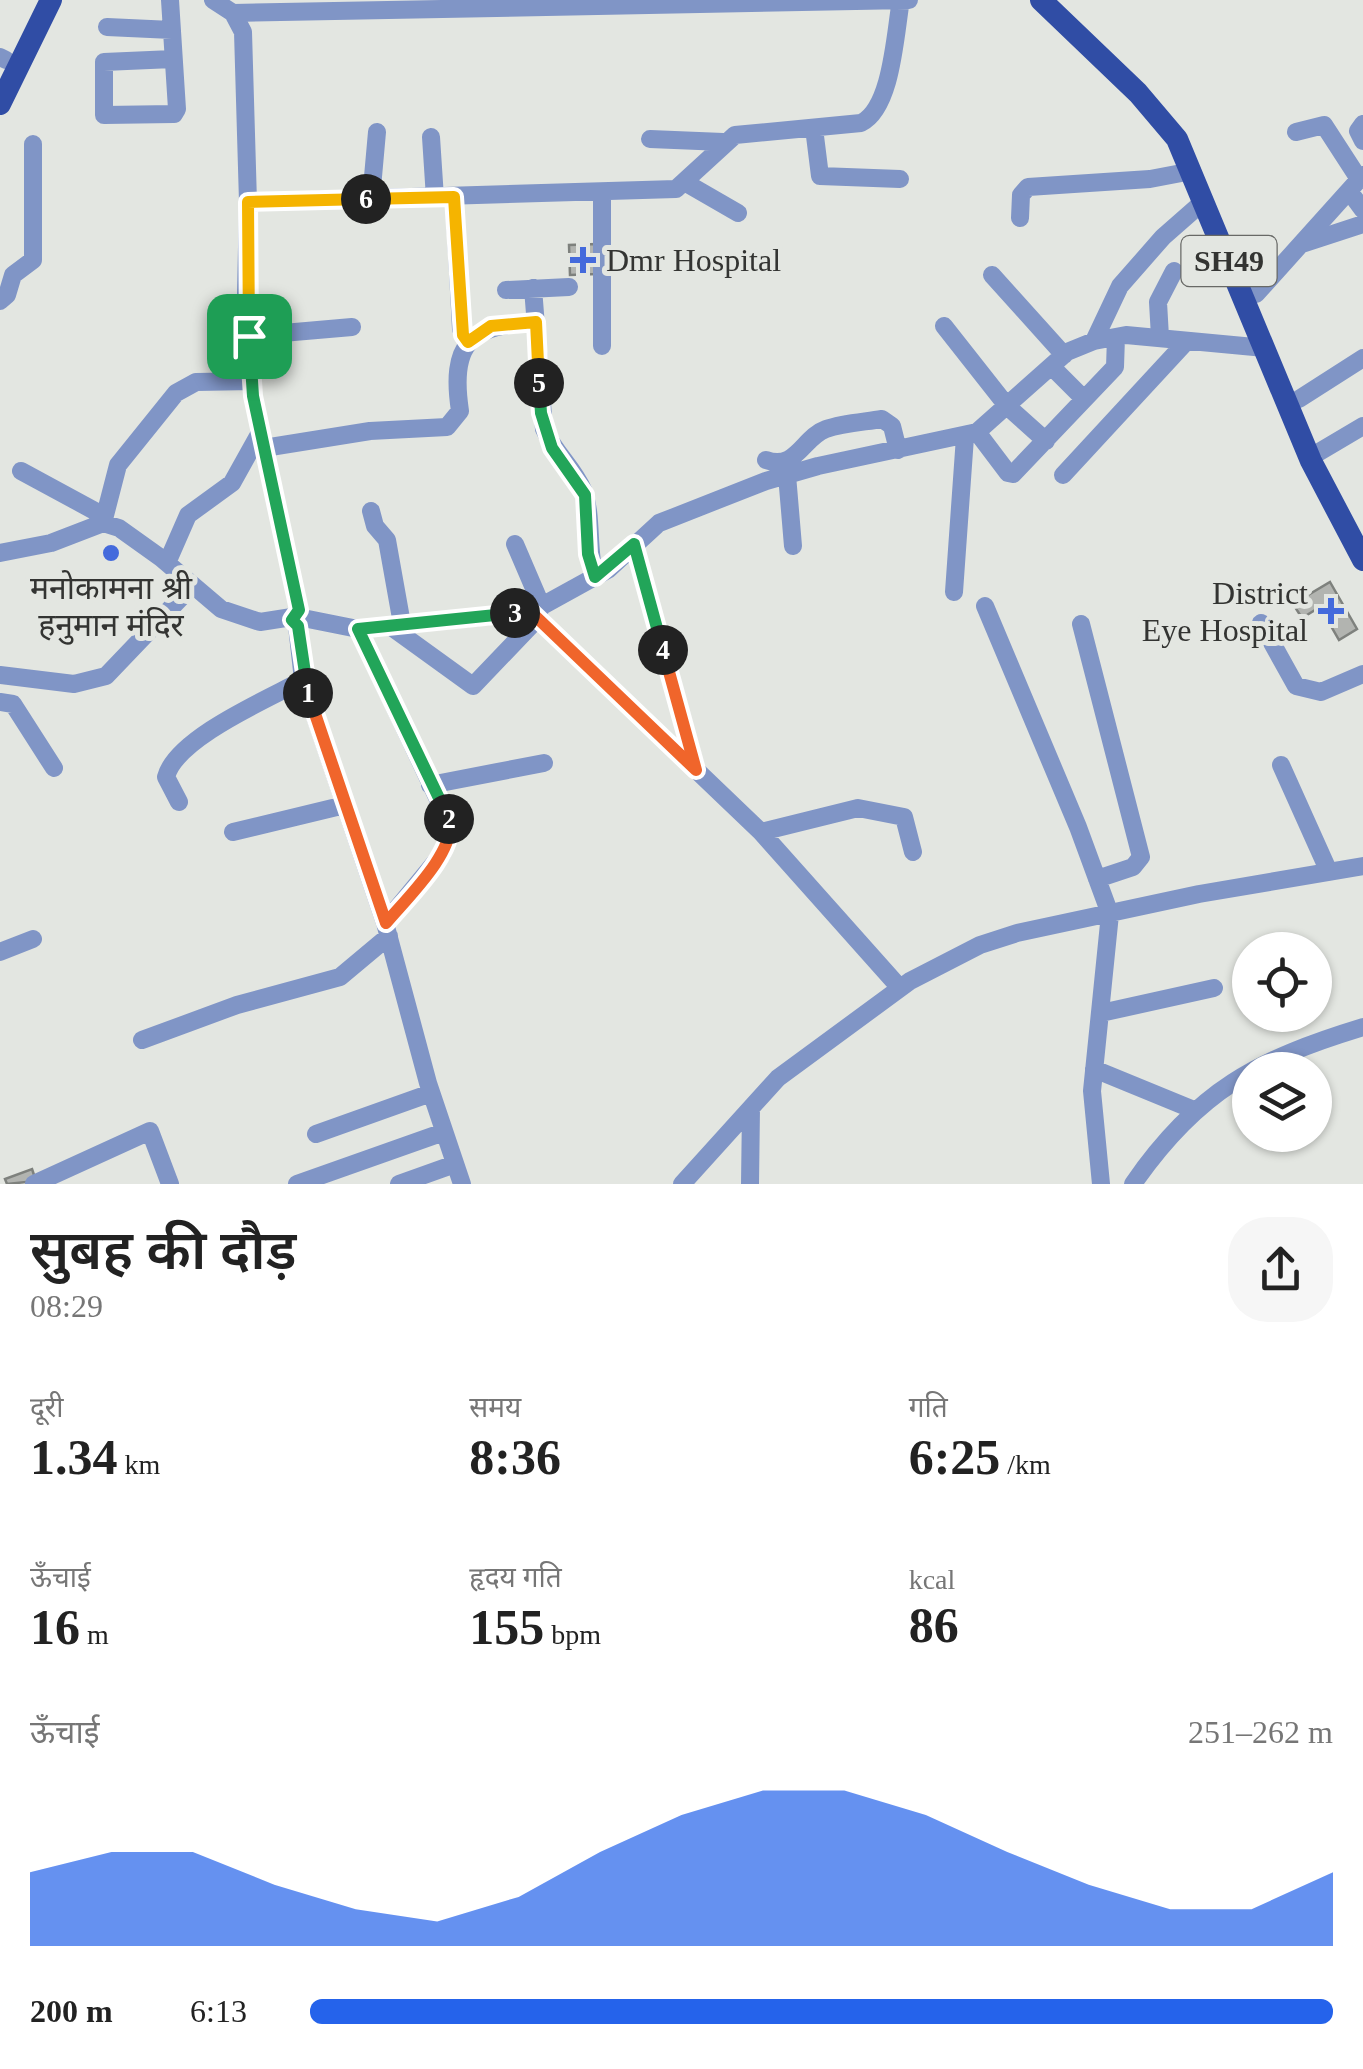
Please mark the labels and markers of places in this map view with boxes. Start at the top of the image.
pin: 6 [341,174,391,224]
place label: Dmr Hospital [606,242,781,278]
marker: Dmr Hospital [570,247,596,273]
pin [207,294,292,379]
pin: 5 [514,358,564,408]
marker: मनोकामना श्री हनुमान मंदिर [100,542,122,564]
place label: मनोकामना श्री हनुमान मंदिर [30,570,193,645]
place label: District Eye Hospital [1142,575,1308,648]
pin: 3 [490,588,540,638]
marker: District Eye Hospital [1318,598,1344,624]
pin: 4 [638,625,688,675]
pin: 1 [283,668,333,718]
pin: 2 [424,794,474,844]

